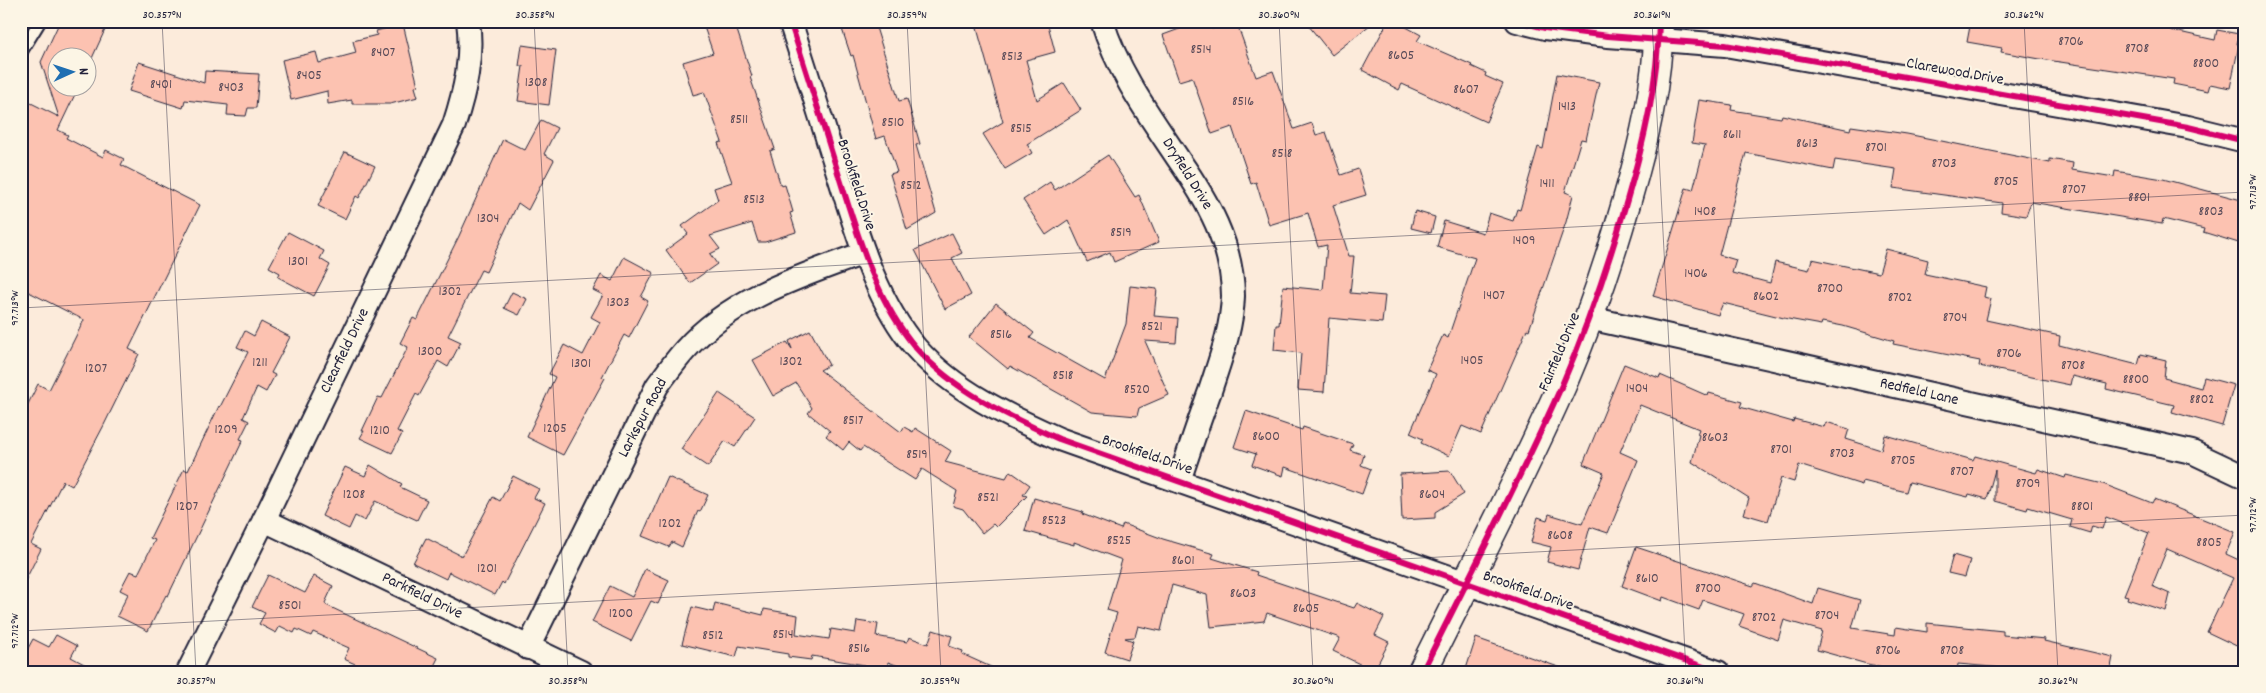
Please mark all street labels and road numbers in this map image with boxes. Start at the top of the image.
street label: Clarewood Drive [1904,52,2006,92]
street label: Dryfield Drive [1156,134,1218,214]
street label: Brookfield Drive [830,136,882,234]
street label: Clearfield Drive [314,304,376,398]
street label: Fairfield Drive [1533,309,1587,395]
street label: Redfield Lane [1877,372,1961,412]
street label: Larkspur Road [612,374,674,462]
street label: Brookfield Drive [1099,429,1195,481]
street label: Brookfield Drive [1480,565,1576,617]
street label: Parkfield Drive [378,566,466,626]

